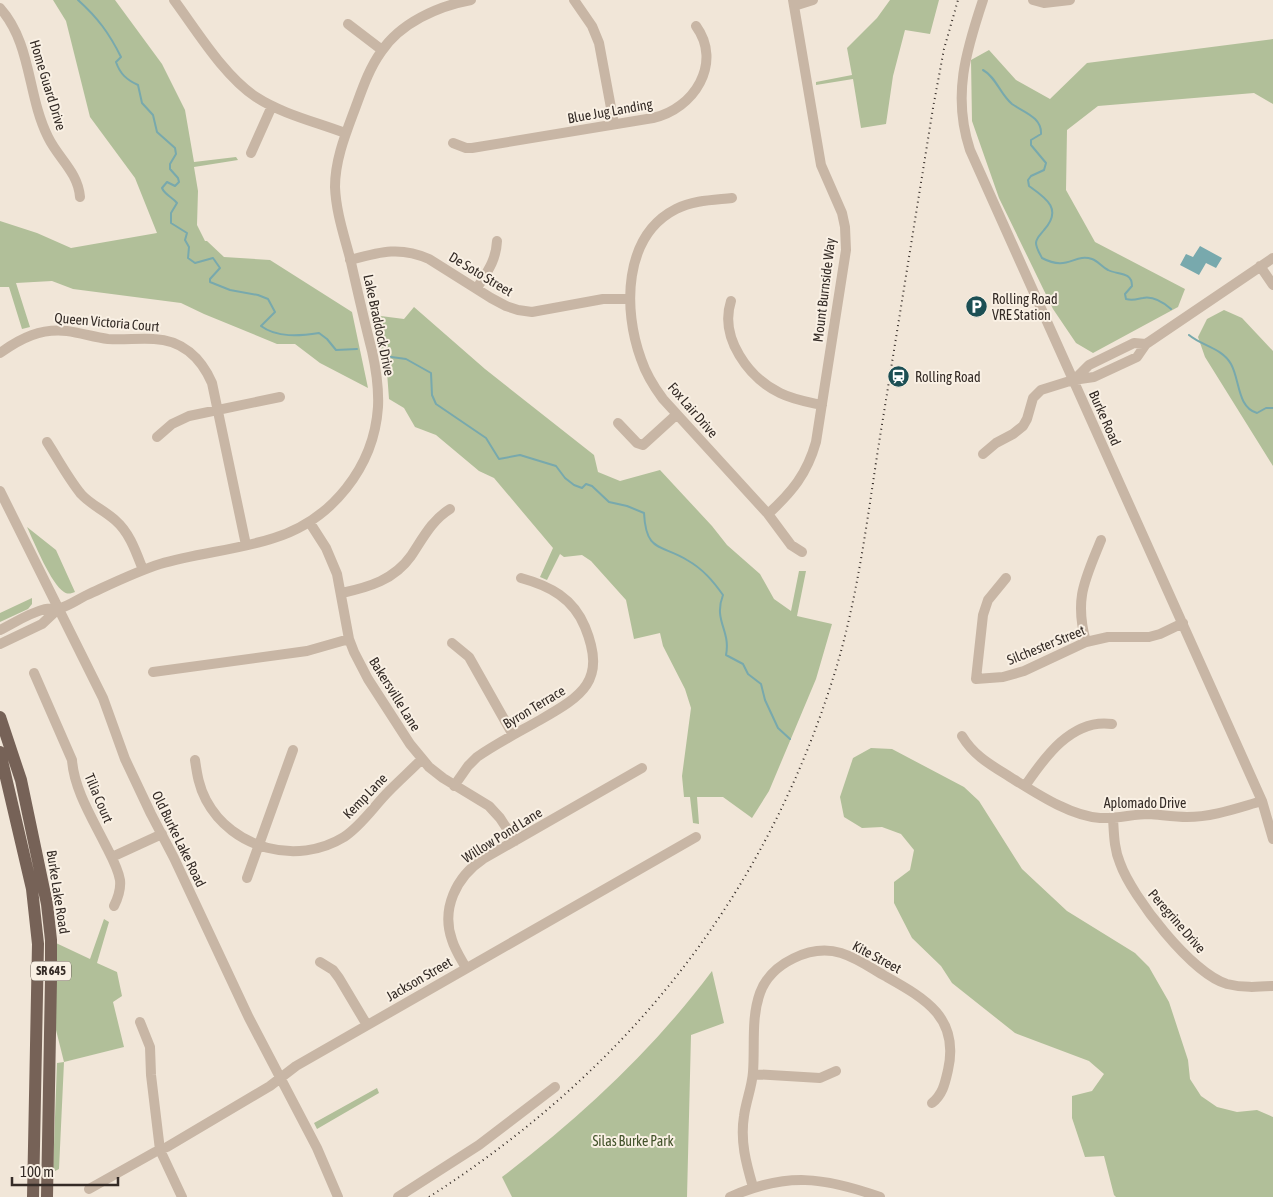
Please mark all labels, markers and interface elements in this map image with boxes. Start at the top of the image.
street label: Home Guard Drive [27,38,69,132]
street label: Blue Jug Landing [566,96,654,126]
street label: Mount Burnside Way [810,237,838,343]
street label: De Soto Street [446,249,516,299]
street label: Lake Braddock Drive [360,273,398,377]
place label: Rolling Road VRE Station [992,291,1058,323]
parking icon: Rolling Road VRE Station [964,295,988,319]
street label: Queen Victoria Court [54,309,160,335]
station icon: Rolling Road [887,365,911,389]
place label: Rolling Road [915,369,981,385]
street label: Fox Lair Drive [665,379,721,441]
street label: Burke Road [1086,388,1124,448]
street label: Silchester Street [1005,622,1087,668]
street label: Bakersville Lane [366,654,424,734]
street label: Byron Terrace [500,682,568,732]
street label: Kemp Lane [340,770,390,822]
street label: Tilia Court [81,771,117,825]
street label: Old Burke Lake Road [149,788,209,890]
street label: Aplomado Drive [1104,795,1186,811]
street label: Willow Pond Lane [459,804,545,866]
street label: Burke Lake Road [43,849,73,935]
street label: Peregrine Drive [1145,886,1209,956]
street label: Kite Street [850,938,904,976]
street label: Jackson Street [383,954,455,1004]
road number: SR 645 [31,961,71,980]
park label: Silas Burke Park [592,1133,674,1149]
scale bar [12,1154,119,1186]
text: 100 m [20,1163,54,1180]

